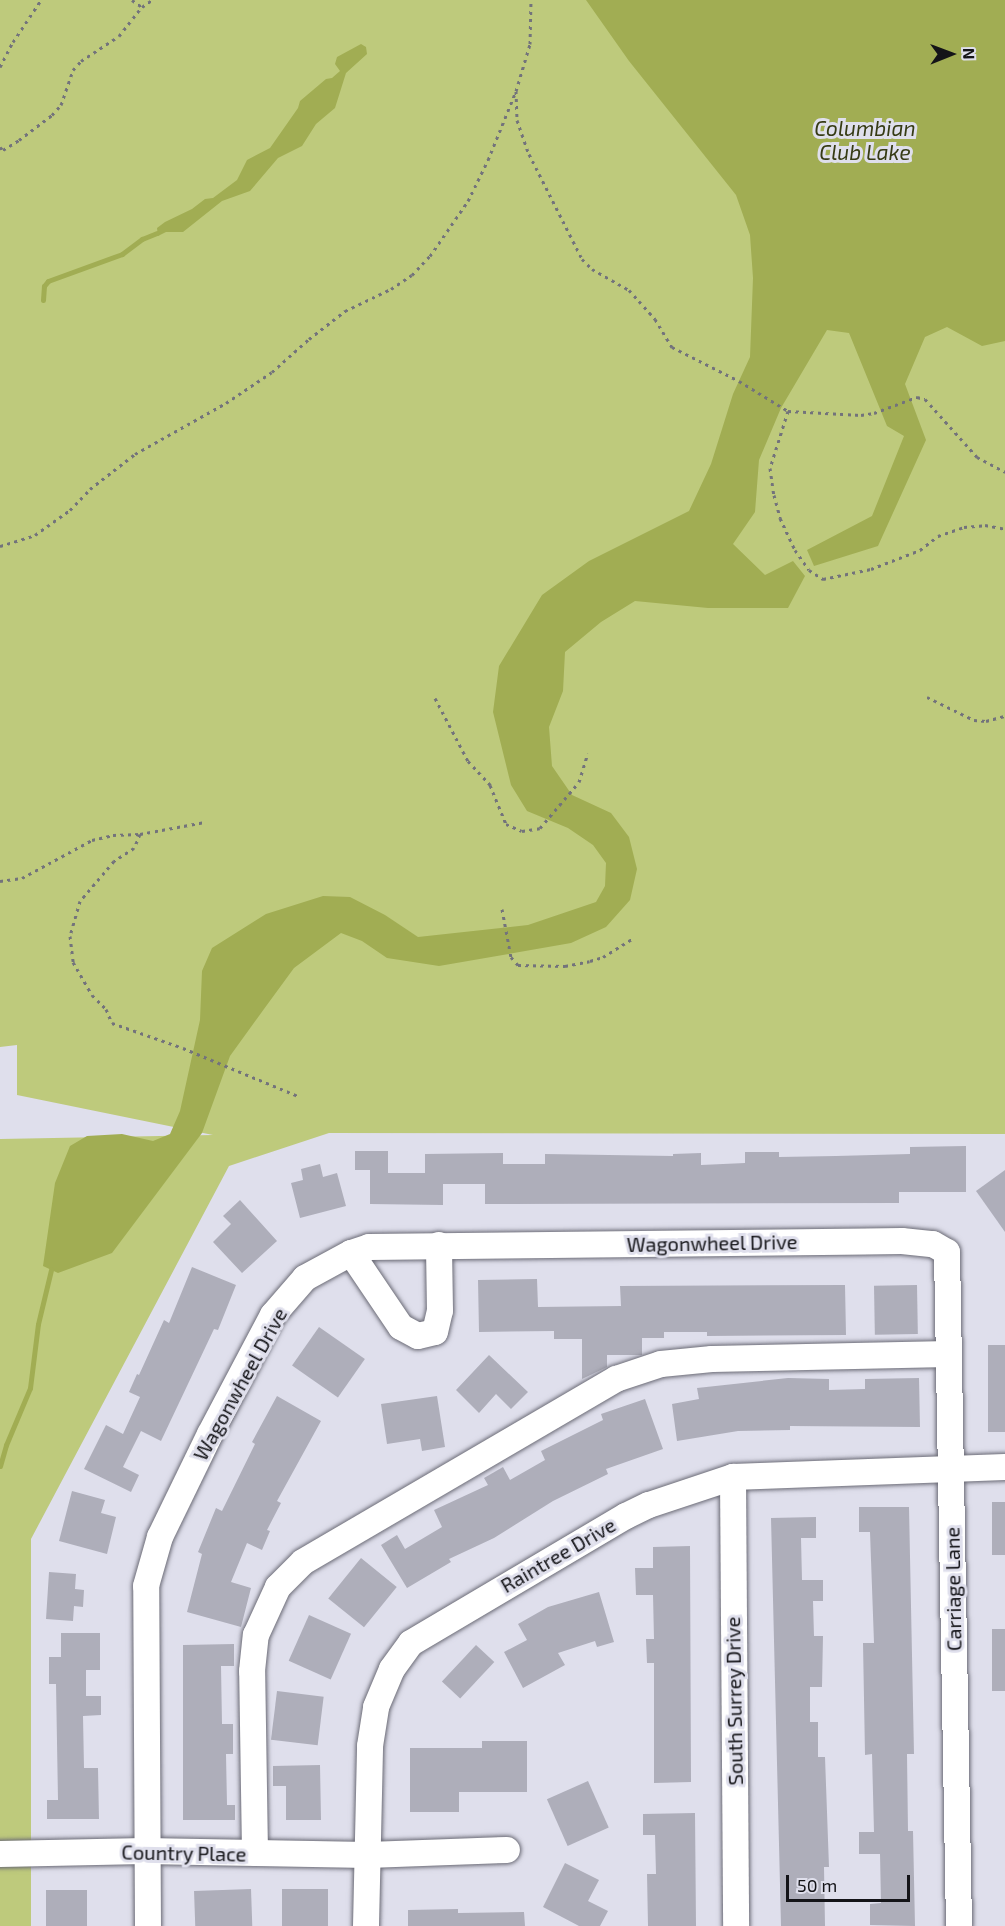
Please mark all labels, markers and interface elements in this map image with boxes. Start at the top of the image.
north arrow [921,24,981,84]
text: N [960,48,979,60]
water label: Columbian Club Lake [814,115,916,165]
street label: Wagonwheel Drive [626,1230,798,1256]
street label: Wagonwheel Drive [188,1303,292,1465]
street label: Raintree Drive [496,1512,620,1598]
street label: Carriage Lane [940,1527,966,1651]
street label: South Surrey Drive [721,1616,747,1786]
street label: Country Place [121,1840,247,1866]
scale bar [789,1863,914,1901]
text: 50 m [797,1874,837,1896]

